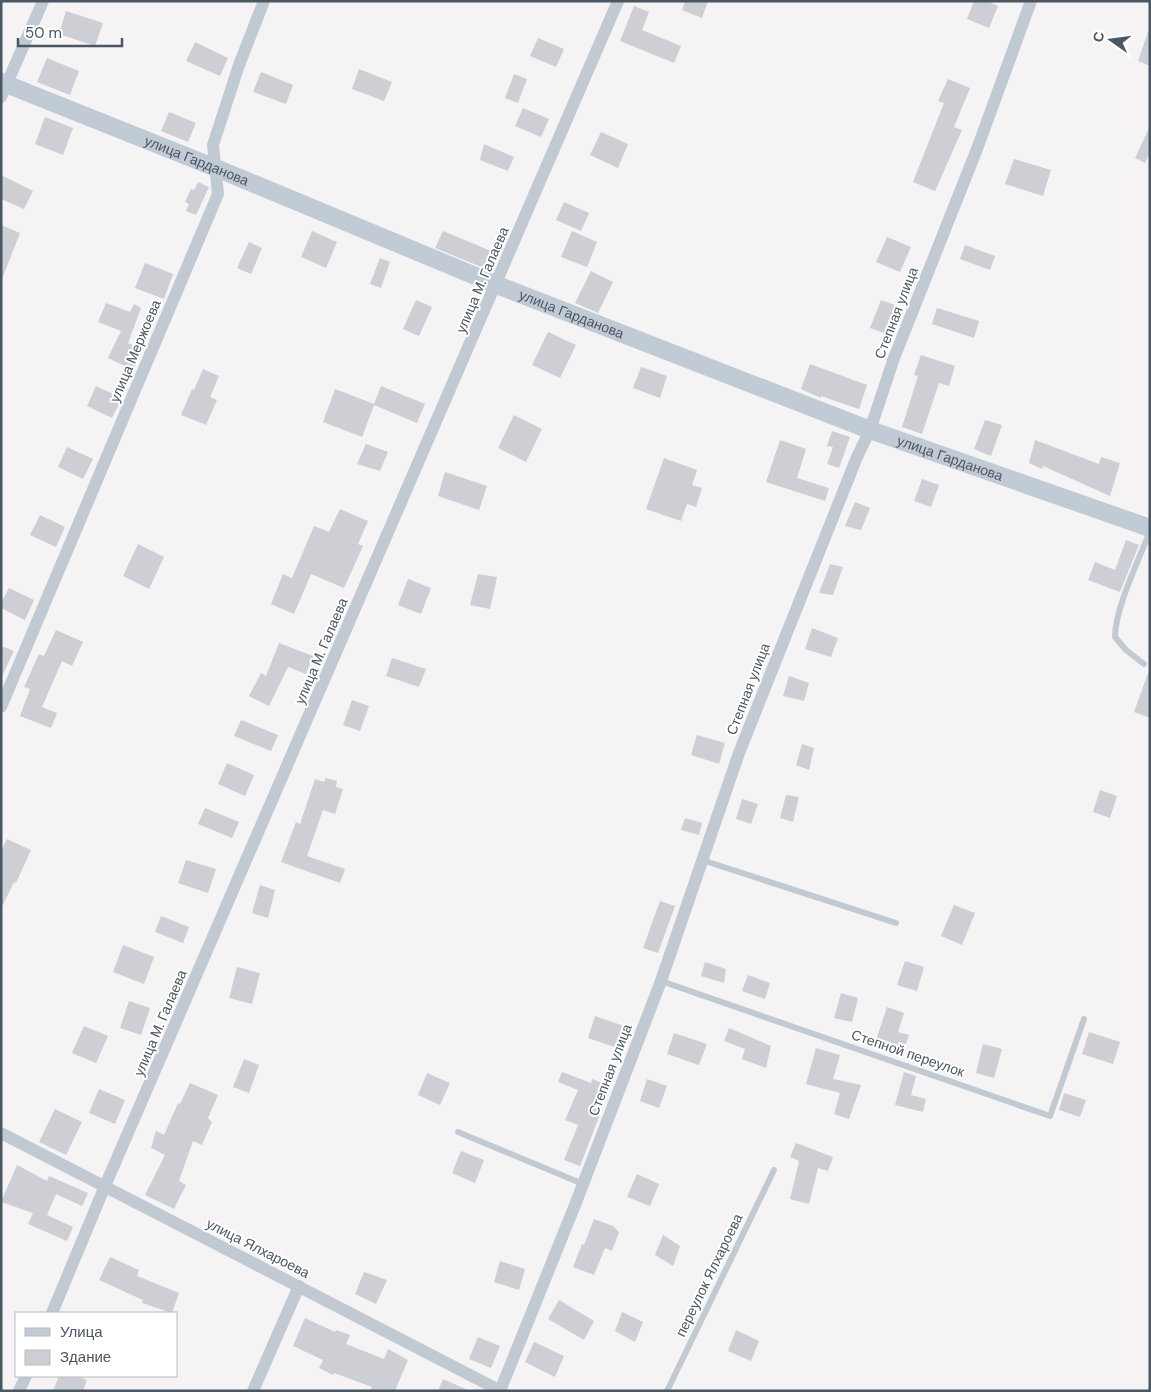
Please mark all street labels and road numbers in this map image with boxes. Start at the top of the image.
street label: улица Гарданова [142,131,252,190]
street label: улица М. Галаева [451,224,513,336]
street label: Степная улица [870,264,922,362]
street label: улица Гарданова [517,286,627,343]
street label: улица Мержоева [105,297,165,405]
street label: улица Гарданова [895,431,1006,485]
street label: улица М. Галаева [290,595,352,707]
street label: Степная улица [722,640,774,738]
street label: улица М. Галаева [129,967,191,1079]
street label: Степная улица [584,1021,636,1119]
street label: Степной переулок [849,1025,968,1081]
street label: переулок Ялхароева [671,1210,747,1340]
street label: улица Ялхароева [203,1214,313,1282]

